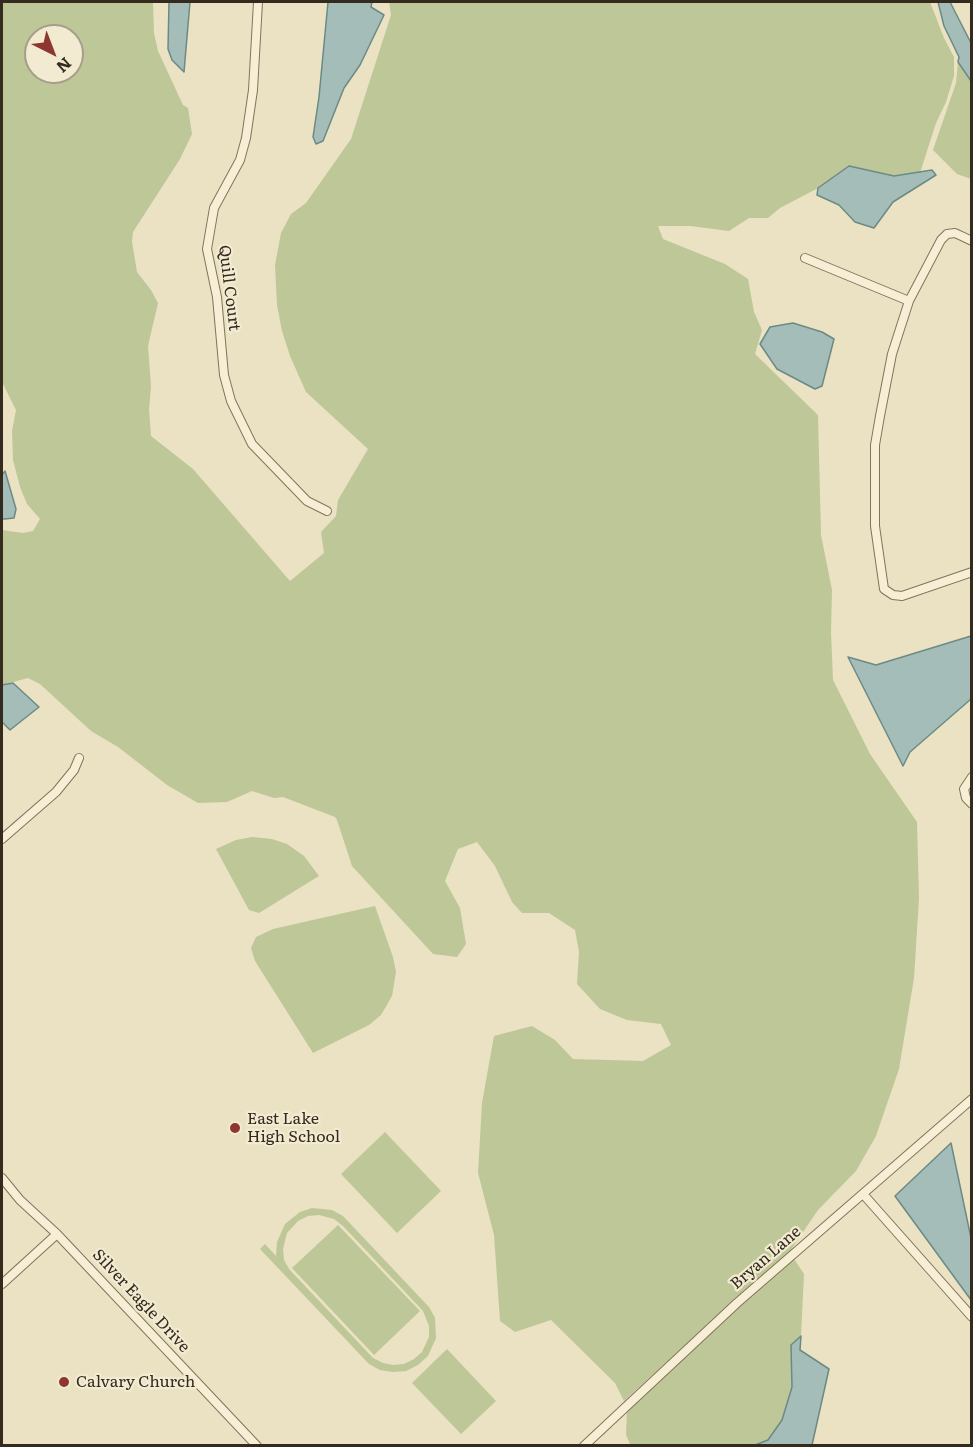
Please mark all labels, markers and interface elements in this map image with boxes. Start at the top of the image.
north arrow [24,24,84,84]
text: N [52,52,78,79]
street label: Quill Court [214,244,244,332]
place label: East Lake High School [247,1109,340,1147]
marker: East Lake High School [228,1121,242,1135]
street label: Bryan Lane [727,1222,805,1294]
street label: Silver Eagle Drive [88,1245,194,1357]
place label: Calvary Church [76,1372,195,1392]
marker: Calvary Church [57,1375,71,1389]

